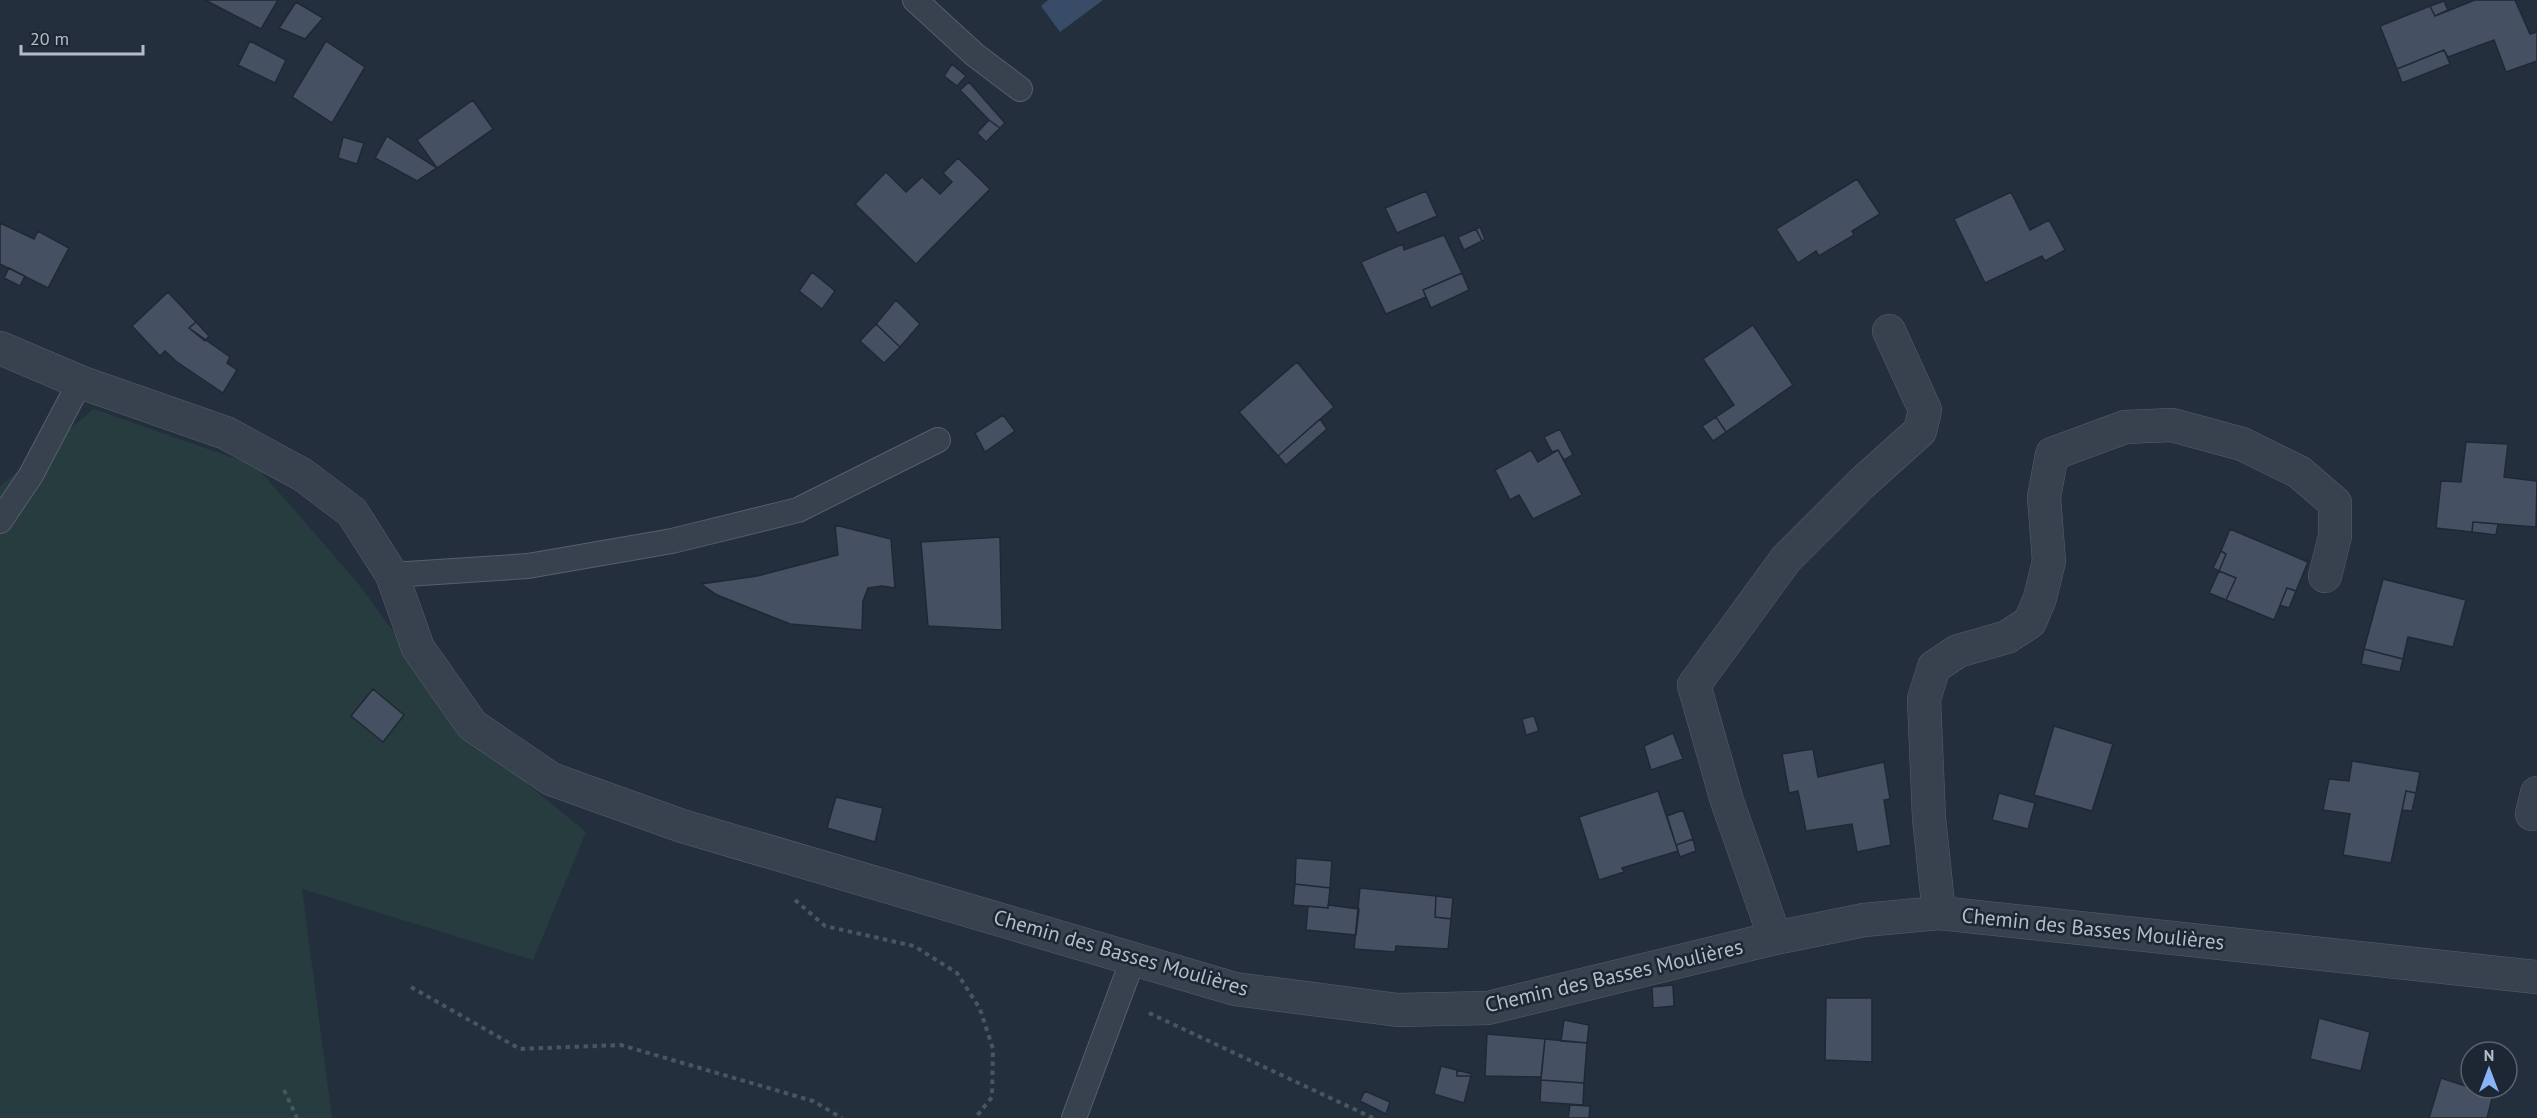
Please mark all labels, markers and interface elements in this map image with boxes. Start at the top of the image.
scale bar [21,18,142,56]
text: 20 m [30,27,69,50]
street label: Chemin des Basses Moulières [1960,901,2226,956]
street label: Chemin des Basses Moulières [990,903,1252,1002]
street label: Chemin des Basses Moulières [1482,933,1746,1018]
north arrow [2459,1040,2519,1100]
text: N [2484,1045,2494,1065]

